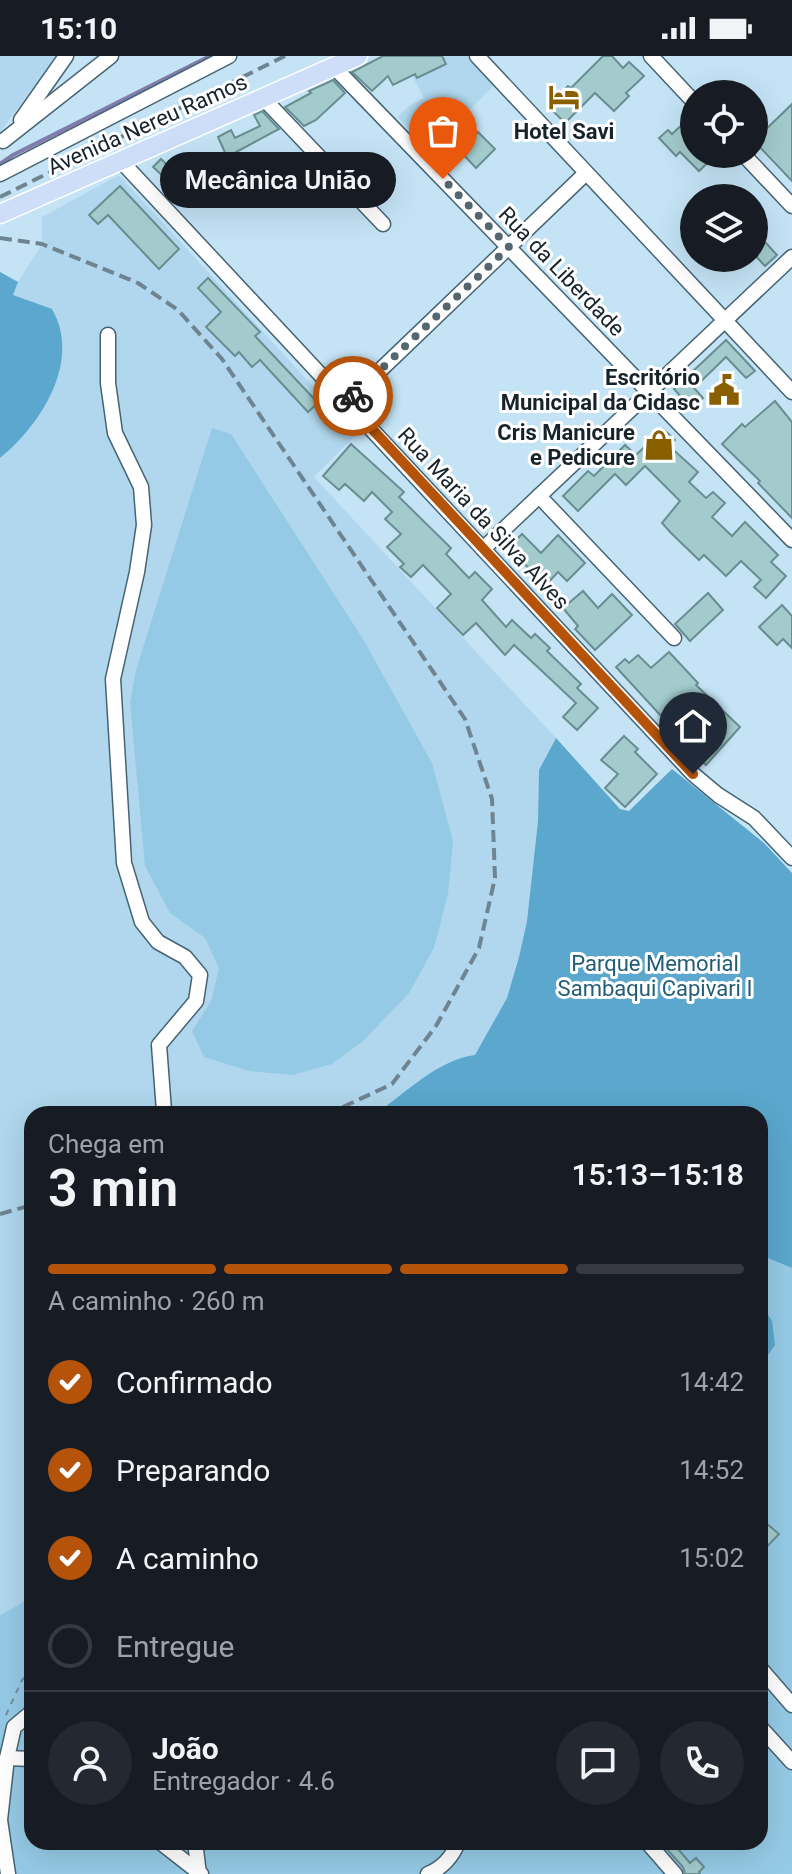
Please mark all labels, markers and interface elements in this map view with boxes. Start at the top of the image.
text: 15:10 [40,11,117,46]
street label: Avenida Nereu Ramos [43,69,251,180]
hotel icon: Hotel Savi [547,80,581,114]
map controls [680,80,768,272]
button: locate [680,80,768,168]
pin [409,97,477,179]
icon: bag [421,109,465,153]
place label: Hotel Savi [514,119,614,144]
callout: Mecânica União [159,151,395,207]
text: Mecânica União [185,165,371,195]
button: layers [680,184,768,272]
street label: Rua da Liberdade [494,202,630,341]
courier [313,356,393,436]
place label: Escritório Municipal da Cidasc [501,365,700,415]
public building icon: Escritório Municipal da Cidasc [707,373,741,407]
icon: bike [331,374,375,418]
place label: Cris Manicure e Pedicure [497,420,635,470]
street label: Rua Maria da Silva Alves [393,422,574,614]
shop icon: Cris Manicure e Pedicure [642,428,676,462]
pin [659,692,727,774]
icon: home [671,704,715,748]
park label: Parque Memorial Sambaqui Capivari I [558,951,752,1001]
text: Chega em [48,1129,165,1159]
text: 15:13–15:18 [571,1157,744,1192]
text: 3 min [48,1158,178,1219]
text: A caminho · 260 m [48,1286,265,1316]
icon: check [48,1360,92,1404]
text: Confirmado [116,1365,273,1400]
text: 14:42 [679,1367,744,1397]
icon: check [48,1448,92,1492]
text: Preparando [116,1453,270,1488]
text: 14:52 [679,1455,744,1485]
icon: check [48,1536,92,1580]
text: A caminho [116,1541,259,1576]
text: 15:02 [679,1543,744,1573]
text: Entregue [116,1629,235,1664]
button: person [48,1721,132,1805]
button: chat [556,1721,640,1805]
button: phone [660,1721,744,1805]
text: João [152,1731,219,1766]
text: Entregador · 4.6 [152,1766,335,1796]

